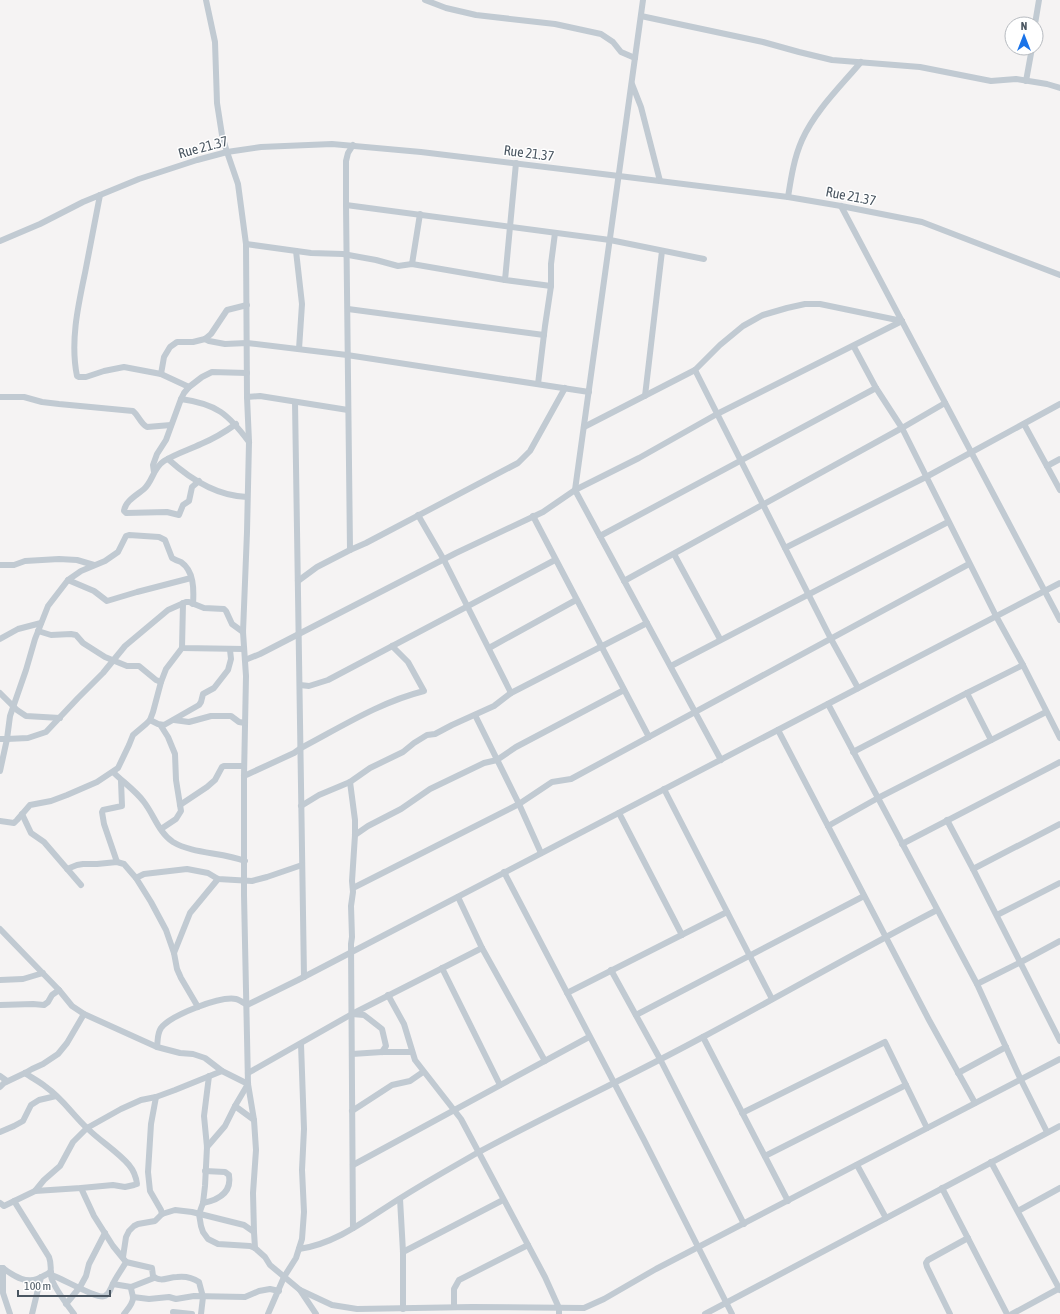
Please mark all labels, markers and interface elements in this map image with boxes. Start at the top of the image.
north arrow [1004,16,1044,56]
text: N [1021,20,1027,32]
street label: Rue 21.37 [176,133,230,161]
street label: Rue 21.37 [503,142,555,164]
street label: Rue 21.37 [825,183,877,209]
scale bar [18,1272,110,1298]
text: 100 m [24,1279,51,1293]

